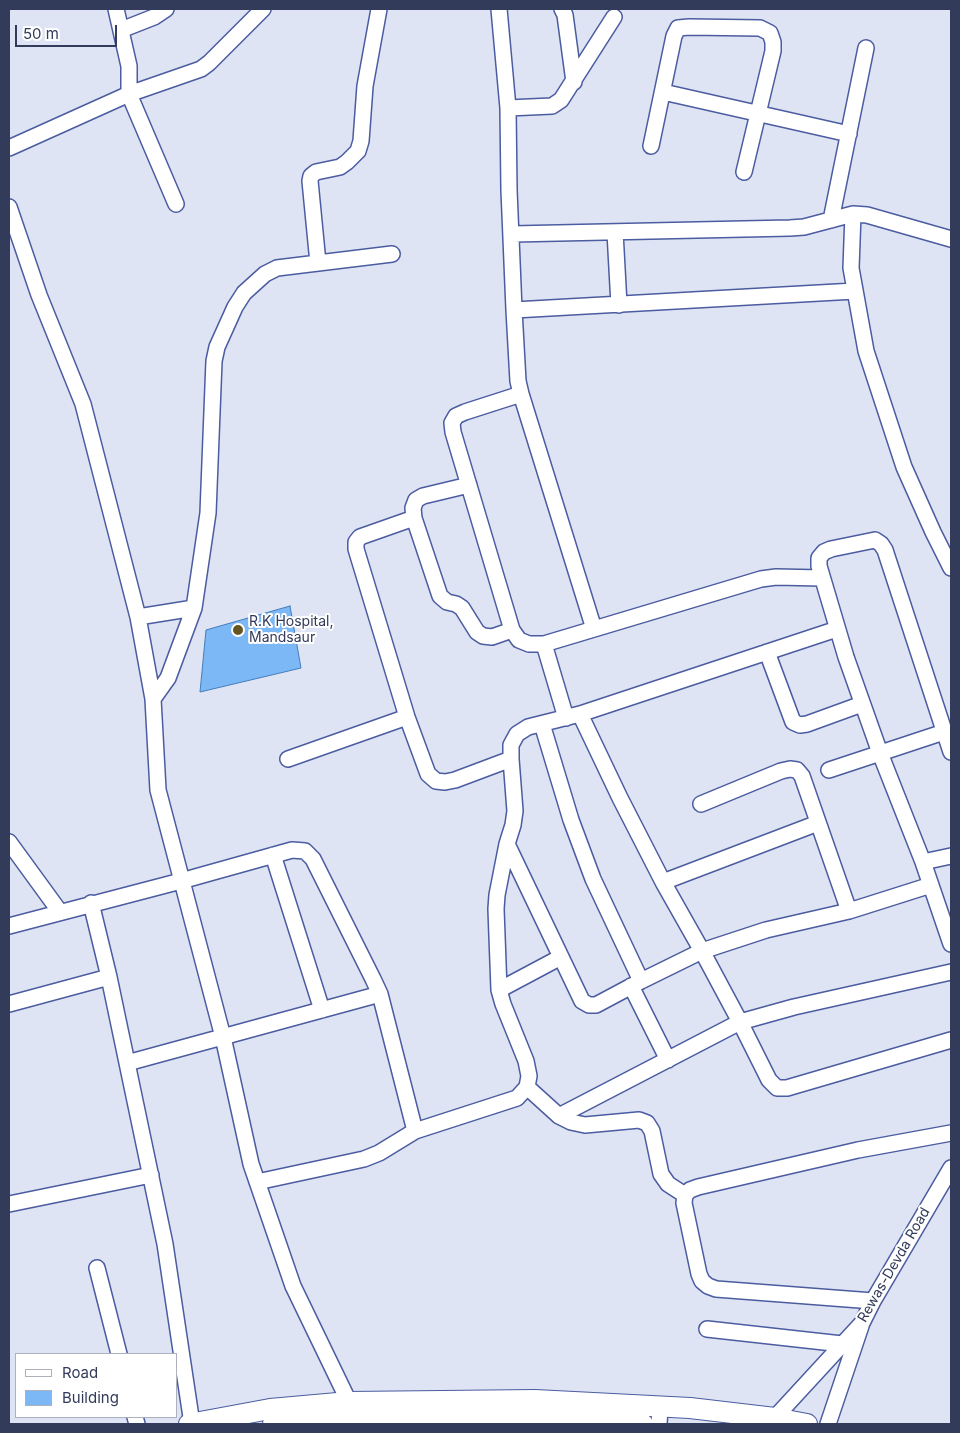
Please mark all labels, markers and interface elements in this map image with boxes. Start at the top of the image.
scale bar [18,15,120,47]
text: 50 m [23,24,59,43]
place label: R.K Hospital, Mandsaur [249,614,333,646]
marker: R.K Hospital, Mandsaur [231,623,245,637]
street label: Rewas-Devda Road [854,1205,934,1325]
legend [15,1353,178,1418]
text: Road [62,1363,98,1382]
text: Building [62,1388,119,1407]

